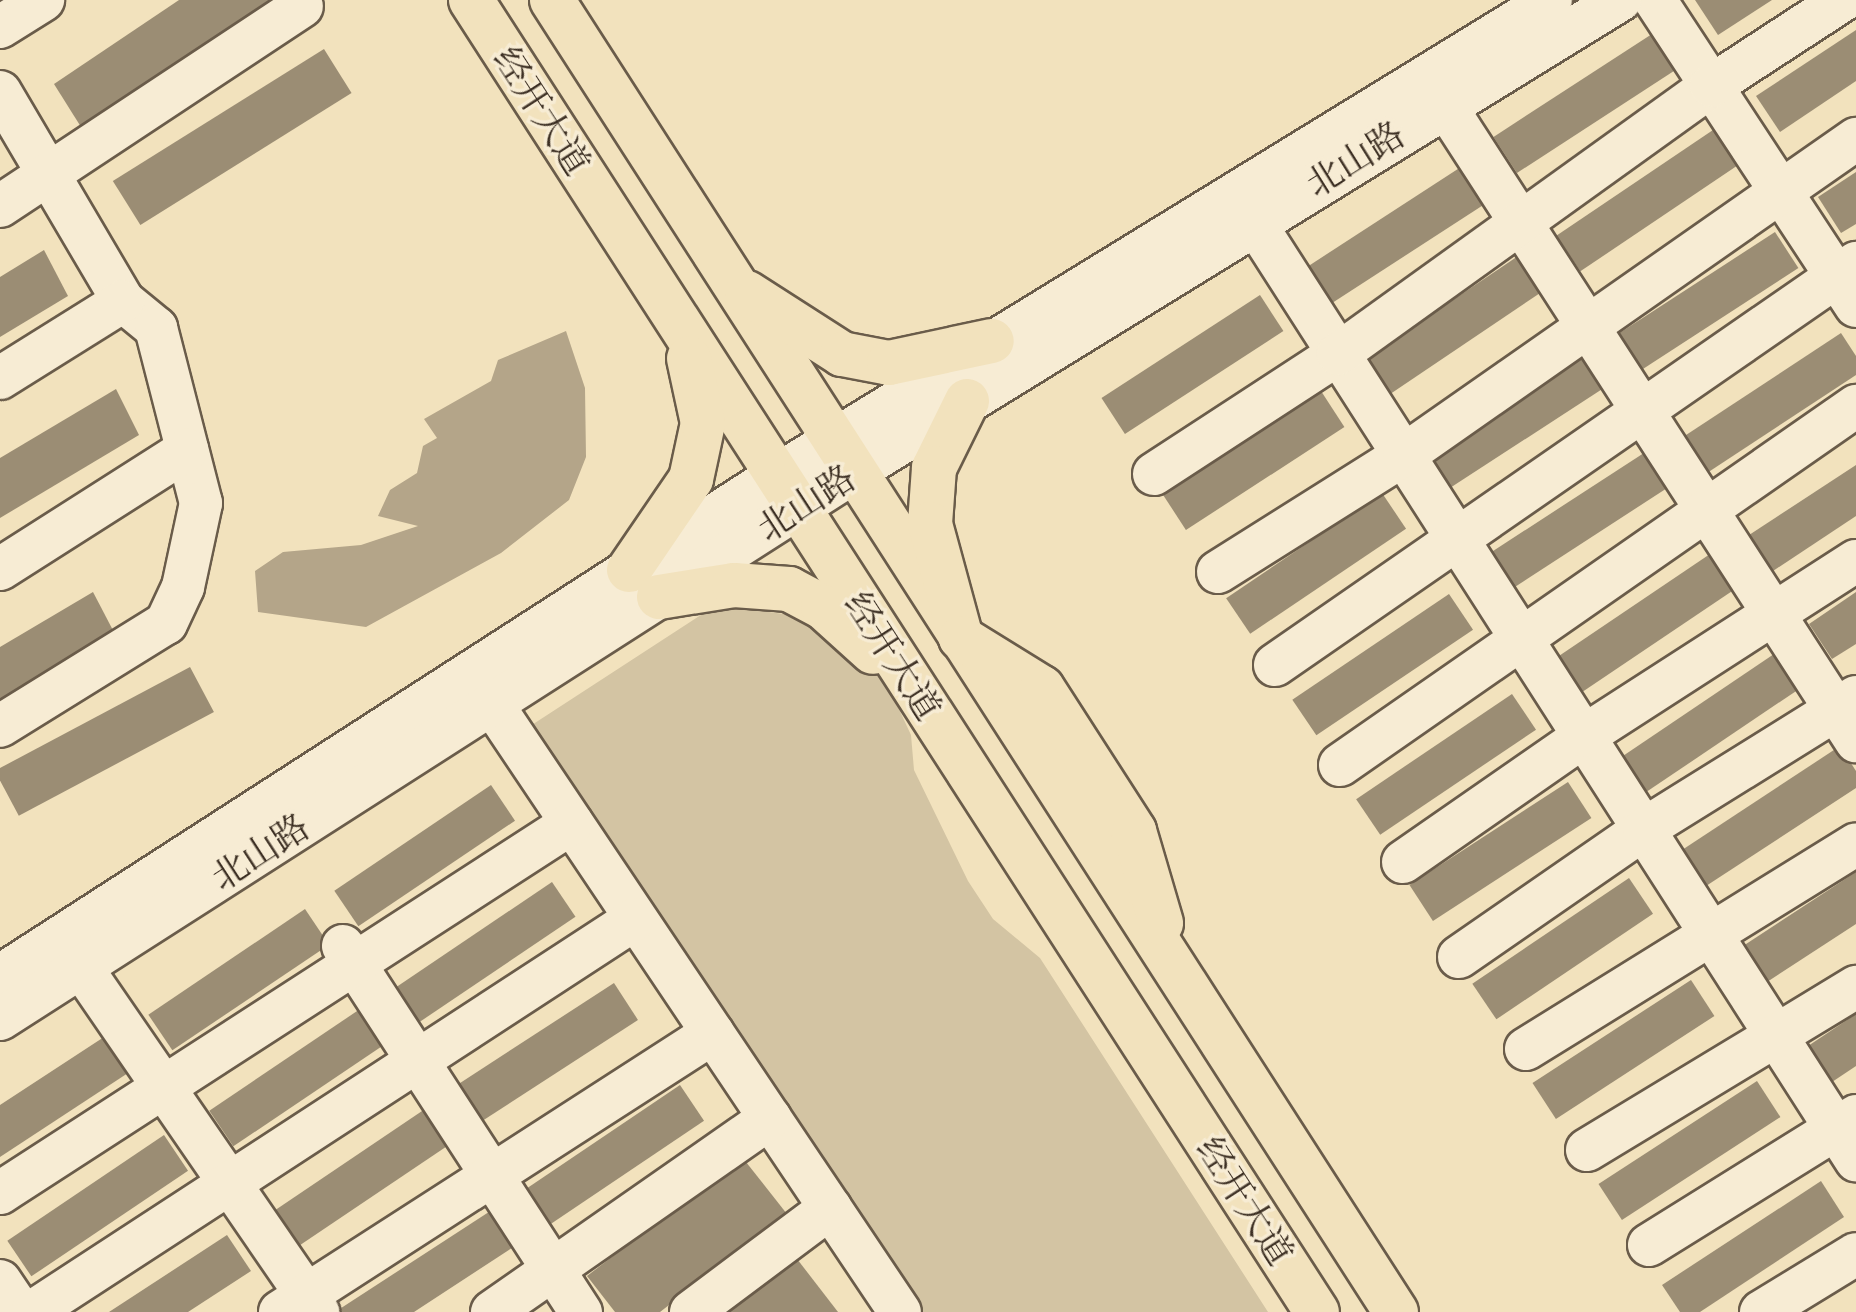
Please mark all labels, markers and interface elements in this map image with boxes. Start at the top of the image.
street label: 经开大道 [485,39,599,183]
street label: 北山路 [1298,112,1412,206]
street label: 北山路 [749,455,863,551]
street label: 经开大道 [836,584,950,728]
street label: 北山路 [203,804,317,900]
street label: 经开大道 [1188,1129,1302,1273]

